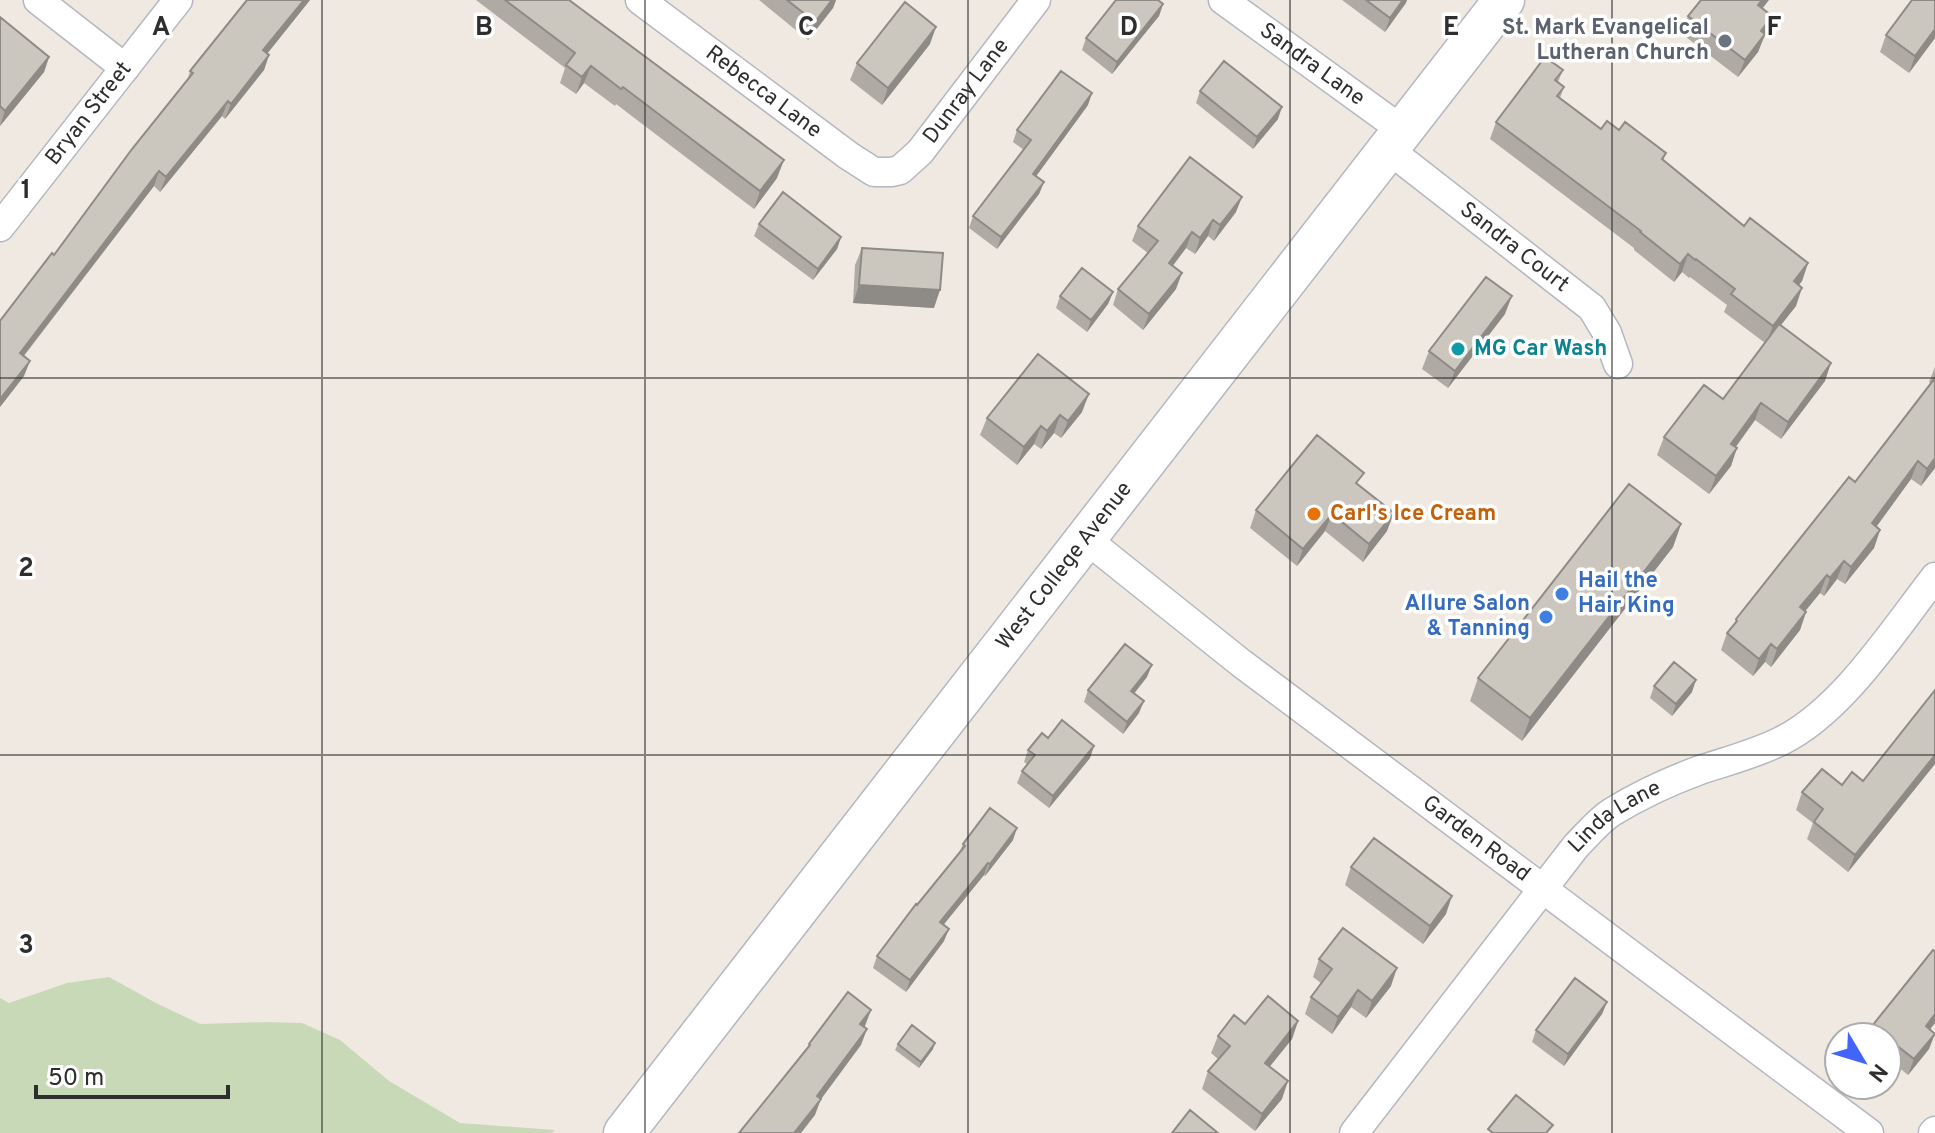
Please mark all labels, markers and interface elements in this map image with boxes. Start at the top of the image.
text: A [152,12,170,45]
text: B [475,12,493,45]
text: C [798,12,814,45]
text: D [1120,12,1138,45]
text: E [1443,12,1459,45]
text: F [1767,12,1782,45]
place label: St. Mark Evangelical Lutheran Church [1502,15,1709,67]
street label: Sandra Lane [1254,17,1370,112]
marker: St. Mark Evangelical Lutheran Church [1716,32,1734,50]
street label: Dunray Lane [918,33,1015,149]
street label: Rebecca Lane [700,40,827,144]
street label: Bryan Street [40,56,138,171]
text: 1 [21,175,31,208]
street label: Sandra Court [1454,196,1574,298]
place label: MG Car Wash [1474,336,1607,363]
marker: MG Car Wash [1449,340,1467,358]
street label: West College Avenue [991,476,1138,655]
place label: Carl's Ice Cream [1330,501,1496,528]
marker: Carl's Ice Cream [1305,505,1323,523]
text: 2 [18,553,34,586]
place label: Hail the Hair King [1578,568,1675,620]
marker: Hail the Hair King [1553,585,1571,603]
place label: Allure Salon & Tanning [1405,591,1530,643]
marker: Allure Salon & Tanning [1537,608,1555,626]
street label: Linda Lane [1563,775,1665,859]
street label: Garden Road [1417,790,1535,888]
text: 3 [18,930,34,963]
north arrow [1823,1021,1903,1101]
scale bar [36,1049,228,1099]
text: N [1861,1057,1892,1086]
text: 50 m [48,1064,104,1094]

